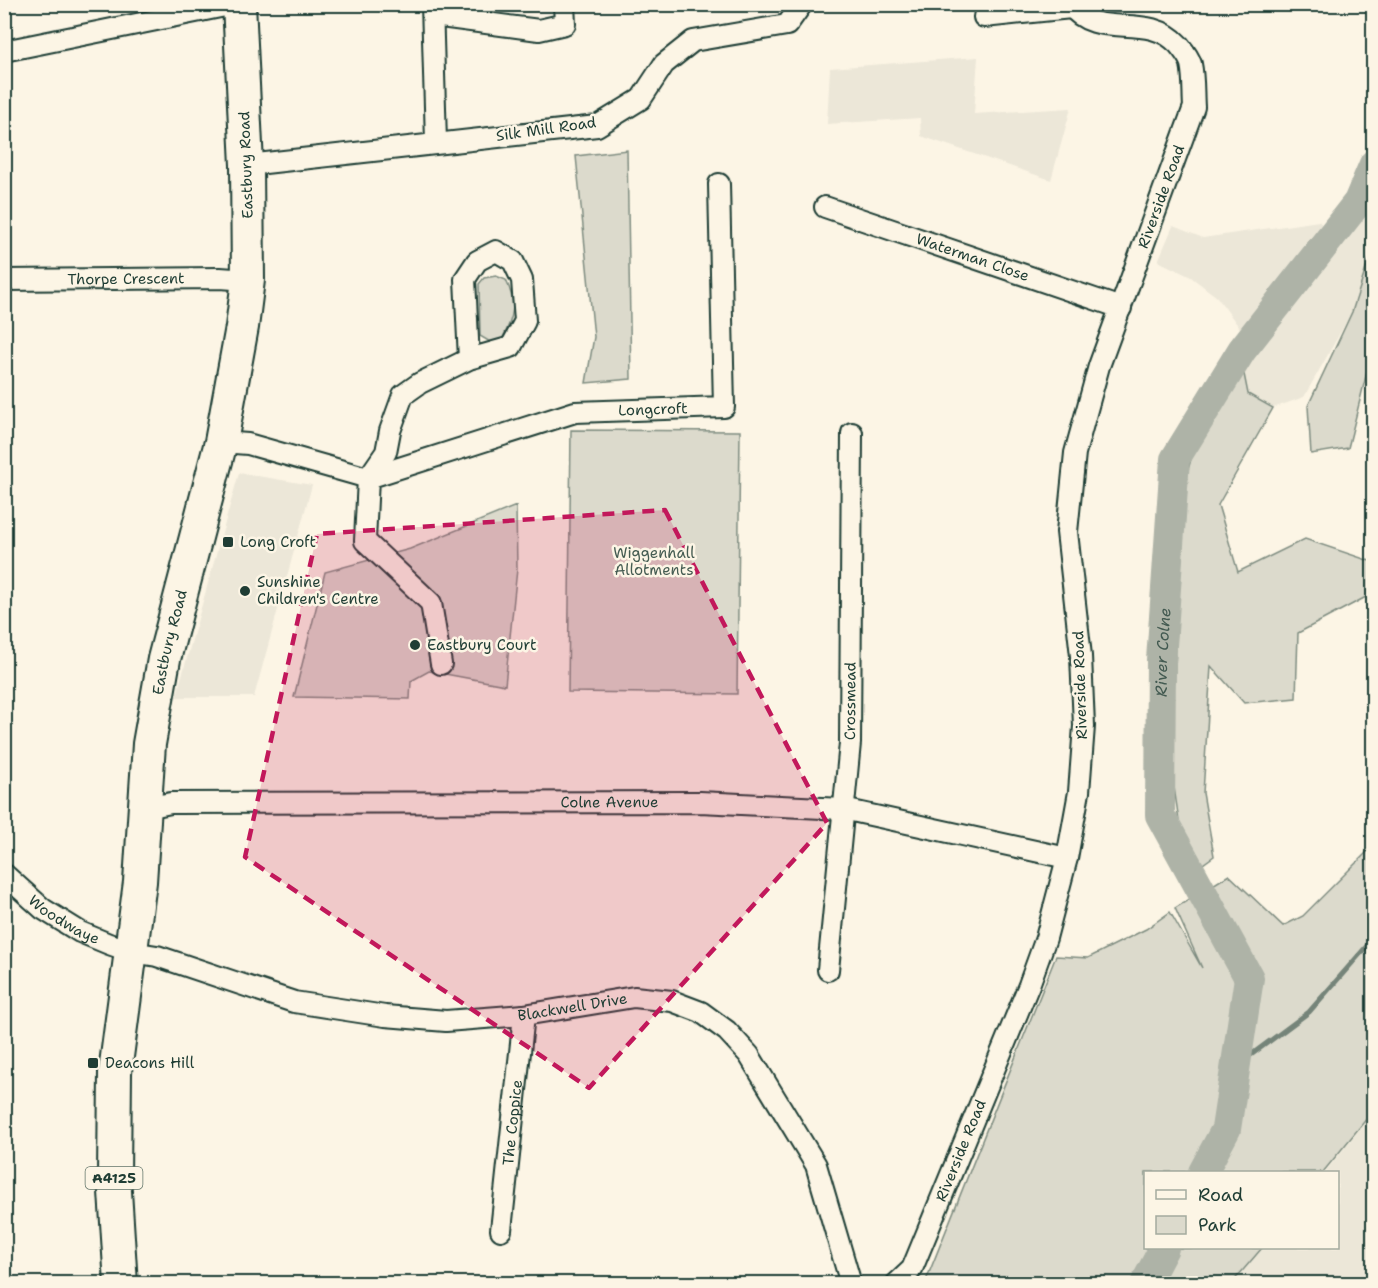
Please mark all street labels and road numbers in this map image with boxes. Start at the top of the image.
street label: Eastbury Road [234,110,258,219]
street label: Silk Mill Road [495,112,598,146]
street label: Riverside Road [1133,142,1189,251]
street label: Waterman Close [913,229,1032,286]
street label: Thorpe Crescent [67,268,185,289]
street label: Longcroft [618,398,688,421]
street label: Eastbury Road [148,587,192,696]
street label: Riverside Road [1068,630,1092,740]
street label: Crossmead [840,661,861,740]
street label: Colne Avenue [560,792,659,812]
street label: Woodwaye [24,890,102,949]
street label: Blackwell Drive [517,988,629,1025]
street label: The Coppice [498,1079,527,1166]
street label: Riverside Road [931,1096,991,1205]
road number: A4125 [86,1167,142,1189]

